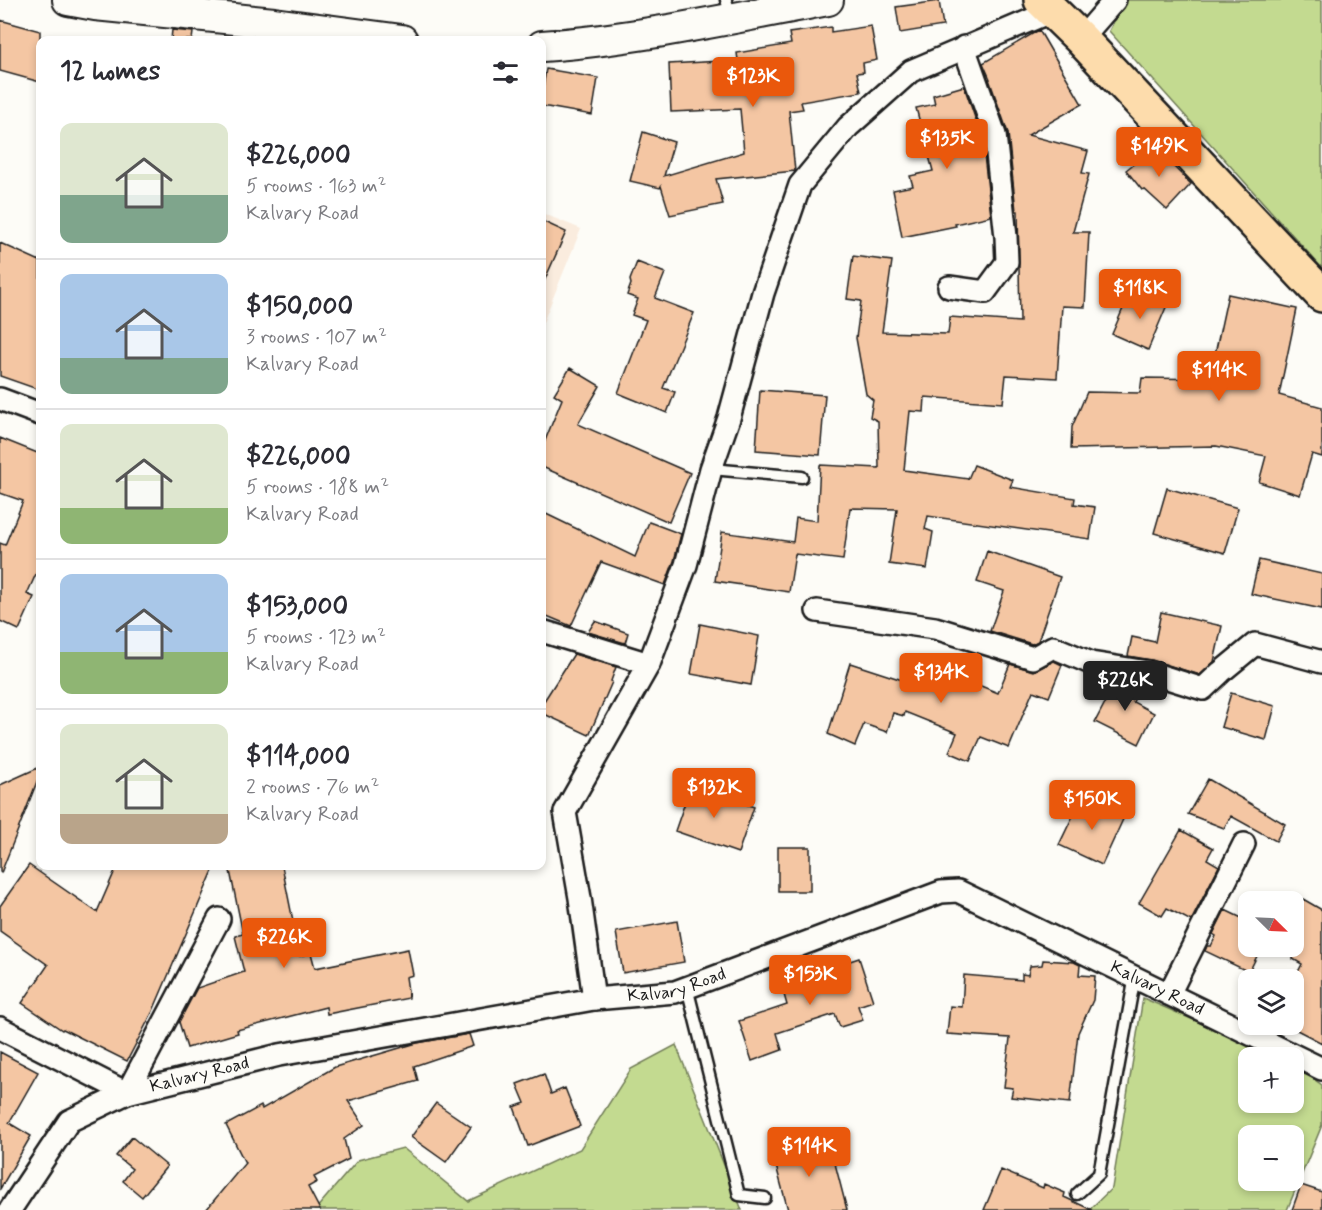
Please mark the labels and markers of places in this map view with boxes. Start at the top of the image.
pin: $123K [711,57,795,108]
pin: $135K [905,119,989,170]
pin: $149K [1117,127,1201,178]
pin: $118K [1098,269,1182,320]
pin: $114K [1177,351,1261,402]
pin: $134K [899,653,983,704]
pin: $226K [1083,661,1167,712]
pin: $132K [672,768,756,819]
pin: $150K [1050,780,1134,831]
pin: $226K [242,918,326,969]
pin: $153K [768,955,852,1006]
pin: $114K [767,1127,851,1178]

